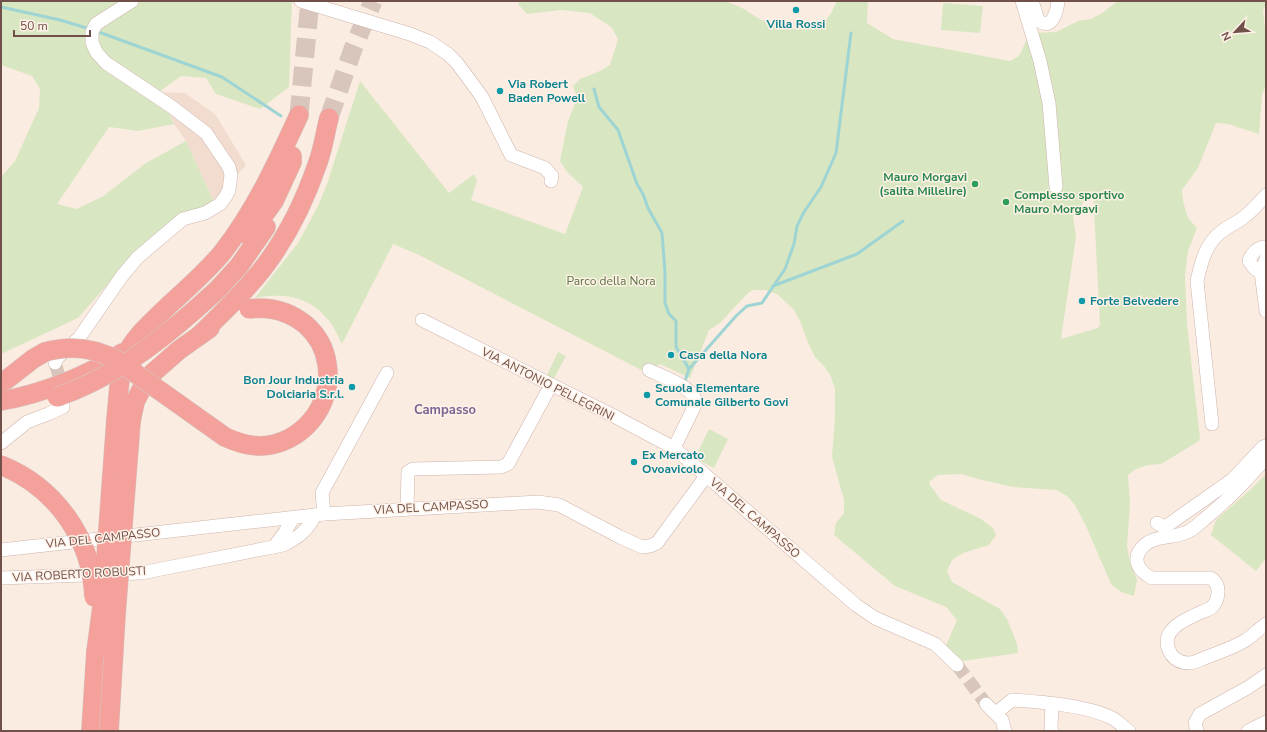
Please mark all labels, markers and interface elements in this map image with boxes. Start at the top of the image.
marker: Villa Rossi [791,5,801,15]
scale bar [14,12,90,38]
north arrow [1215,12,1255,52]
place label: Villa Rossi [766,16,825,32]
text: 50 m [20,18,48,34]
text: N [1218,29,1235,43]
place label: Via Robert Baden Powell [507,76,586,106]
marker: Via Robert Baden Powell [495,86,505,96]
place label: Mauro Morgavi (salita Millelire) [879,169,967,199]
marker: Mauro Morgavi (salita Millelire) [970,179,980,189]
place label: Complesso sportivo Mauro Morgavi [1014,187,1124,217]
marker: Complesso sportivo Mauro Morgavi [1001,197,1011,207]
park label: Parco della Nora [566,273,656,289]
place label: Forte Belvedere [1090,293,1179,309]
marker: Forte Belvedere [1077,296,1087,306]
street label: VIA ANTONIO PELLEGRINI [478,343,617,425]
place label: Casa della Nora [679,347,767,363]
marker: Casa della Nora [666,350,676,360]
place label: Bon Jour Industria Dolciaria S.r.l. [243,372,344,402]
place label: Scuola Elementare Comunale Gilberto Govi [655,380,788,410]
marker: Bon Jour Industria Dolciaria S.r.l. [347,382,357,392]
marker: Scuola Elementare Comunale Gilberto Govi [642,390,652,400]
district label: Campasso [414,401,476,419]
place label: Ex Mercato Ovoavicolo [642,447,704,477]
marker: Ex Mercato Ovoavicolo [629,457,639,467]
street label: VIA DEL CAMPASSO [706,474,804,562]
street label: VIA DEL CAMPASSO [372,496,489,518]
street label: VIA DEL CAMPASSO [44,524,161,552]
street label: VIA ROBERTO ROBUSTI [11,563,146,586]

